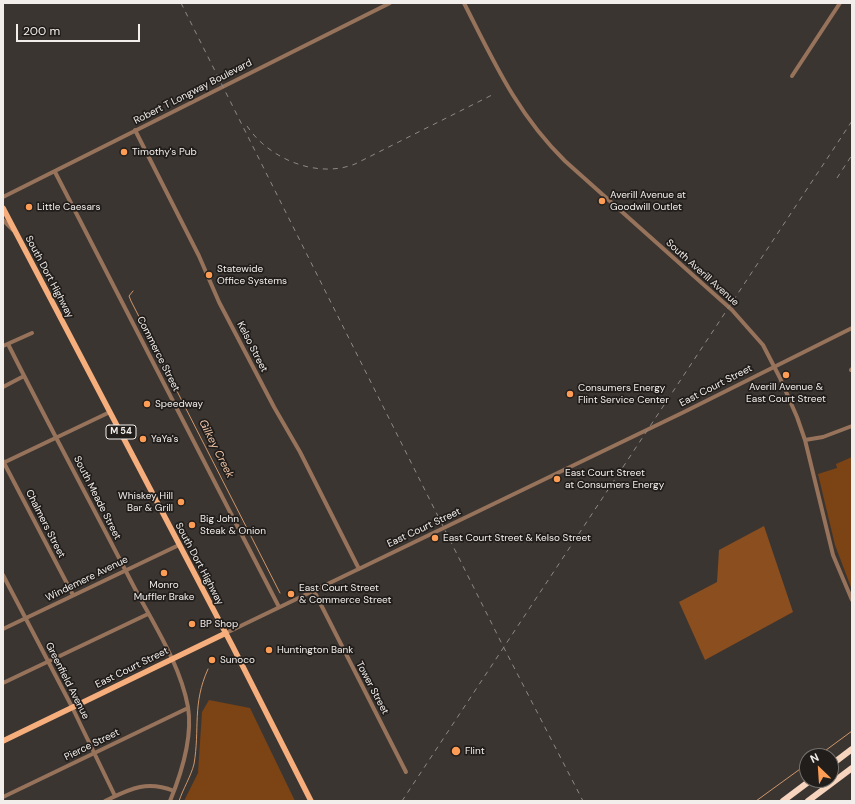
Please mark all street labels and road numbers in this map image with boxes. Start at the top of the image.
street label: Robert T Longway Boulevard [132,57,254,127]
street label: South Dort Highway [22,234,76,320]
street label: South Averill Avenue [663,237,741,309]
street label: Commerce Street [134,315,182,393]
street label: Kelso Street [234,320,270,374]
street label: East Court Street [678,363,754,409]
road number: M 54 [106,425,136,439]
street label: South Meade Street [71,454,123,542]
street label: Chalmers Street [23,488,67,560]
street label: East Court Street [385,506,463,550]
street label: South Dort Highway [172,521,226,607]
street label: Windemere Avenue [44,554,130,604]
street label: Greenfield Avenue [42,641,92,721]
street label: East Court Street [93,645,171,691]
street label: Tower Street [353,659,391,717]
street label: Pierce Street [63,727,121,763]

